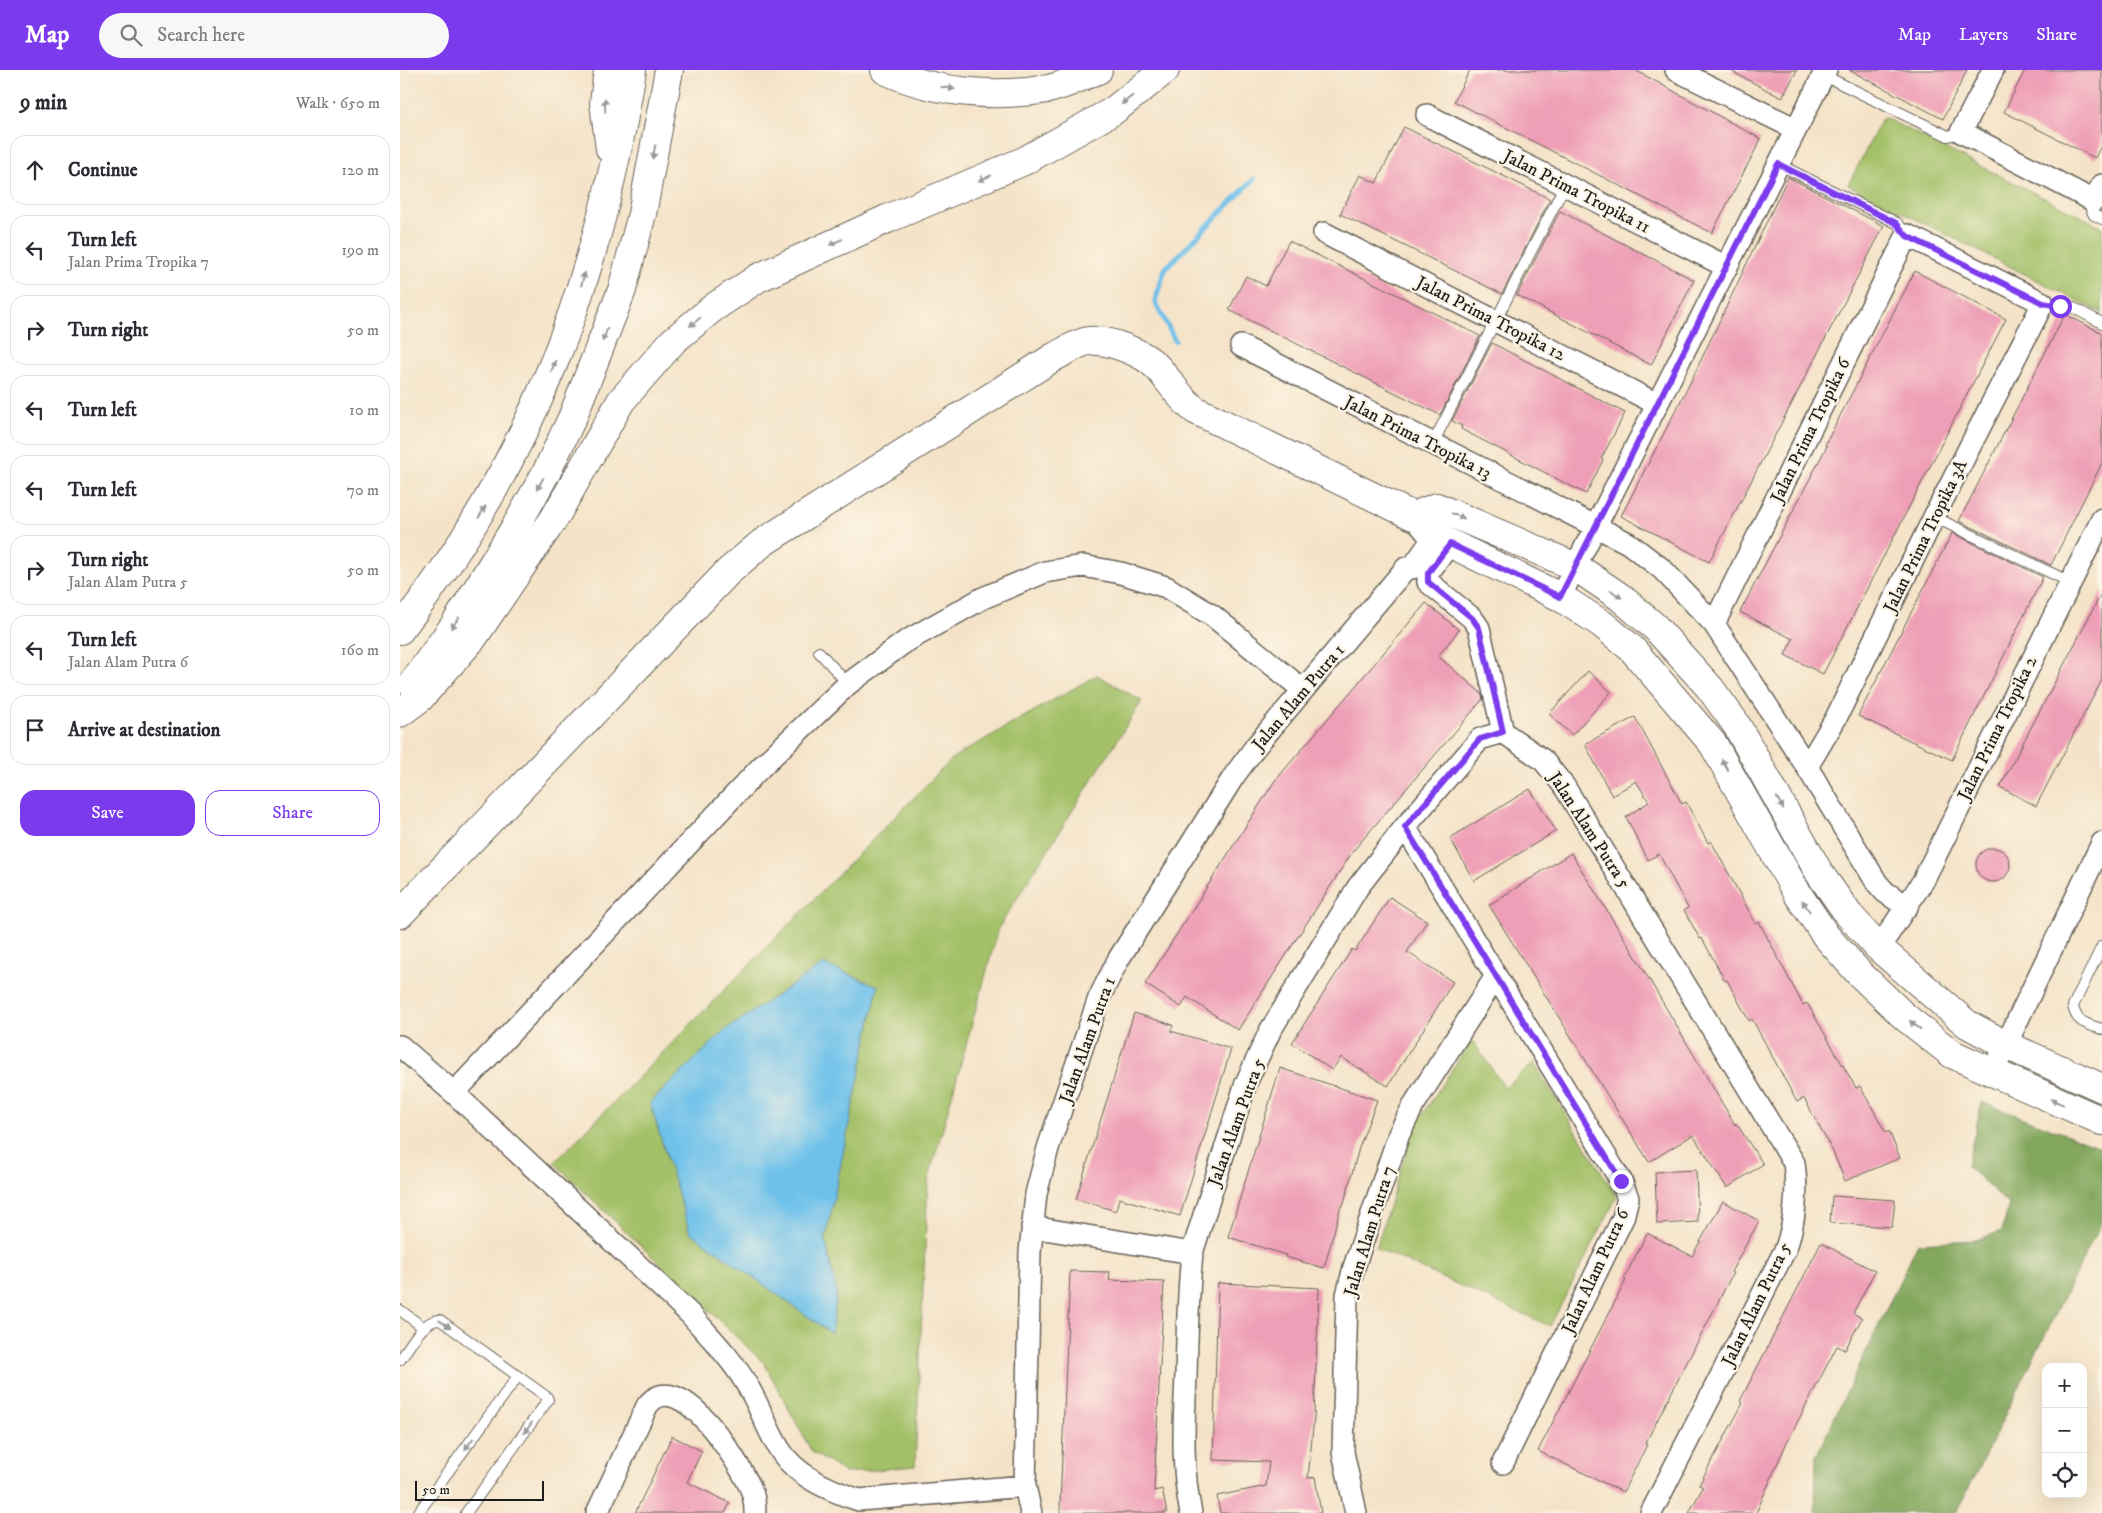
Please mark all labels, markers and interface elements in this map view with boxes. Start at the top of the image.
search box [99,13,449,58]
text: Map [25,20,69,50]
icon: search [117,21,145,49]
text: Search here [157,24,245,47]
text: Map [1898,24,1931,46]
text: Layers [1959,24,2008,46]
text: Share [2036,24,2077,46]
one-way arrow [941,85,957,93]
text: 9 min [20,90,67,116]
text: Walk · 650 m [296,93,380,113]
one-way arrow [1121,95,1134,106]
one-way arrow [601,97,609,113]
one-way arrow [650,144,658,160]
street label: Jalan Prima Tropika 11 [1498,144,1654,239]
icon: ahead [21,156,49,184]
text: Continue [68,159,138,182]
text: 120 m [341,160,379,180]
one-way arrow [978,174,992,182]
text: Turn left [68,229,137,252]
icon: left [21,236,49,264]
one-way arrow [829,239,843,247]
text: 190 m [341,240,379,260]
text: Jalan Prima Tropika 7 [68,252,209,272]
street label: Jalan Prima Tropika 12 [1411,271,1569,366]
one-way arrow [579,272,587,287]
route start [2049,295,2072,318]
icon: right [21,316,49,344]
one-way arrow [689,317,702,328]
text: Turn right [68,319,148,342]
text: 50 m [347,320,379,340]
one-way arrow [601,328,609,343]
street label: Jalan Prima Tropika 6 [1765,354,1856,508]
one-way arrow [549,359,557,374]
street label: Jalan Prima Tropika 13 [1338,390,1495,485]
icon: left [21,396,49,424]
text: Turn left [68,399,137,422]
text: 10 m [349,400,379,420]
street label: Jalan Prima Tropika 3A [1879,456,1973,618]
icon: left [21,476,49,504]
one-way arrow [535,477,544,491]
text: Turn left [68,479,137,502]
text: 70 m [347,480,379,500]
one-way arrow [477,506,486,519]
one-way arrow [1451,512,1465,520]
text: Turn right [68,549,148,572]
icon: right [21,556,49,584]
text: 50 m [347,560,379,580]
text: Jalan Alam Putra 5 [68,572,188,592]
one-way arrow [1609,589,1623,599]
one-way arrow [451,616,460,630]
text: Turn left [68,629,137,652]
icon: left [21,636,49,664]
text: 160 m [341,640,379,660]
street label: Jalan Alam Putra 1 [1247,640,1350,757]
text: Jalan Alam Putra 6 [68,652,188,672]
street label: Jalan Prima Tropika 2 [1953,653,2042,806]
icon: arrive [21,716,49,744]
text: Arrive at destination [68,719,220,742]
one-way arrow [1721,758,1729,772]
street label: Jalan Alam Putra 5 [1542,766,1635,893]
button: Save [20,790,195,836]
button: Share [205,790,380,836]
one-way arrow [1776,795,1784,810]
one-way arrow [1801,899,1810,913]
street label: Jalan Alam Putra 1 [1054,974,1121,1108]
one-way arrow [1908,1020,1922,1030]
street label: Jalan Alam Putra 5 [1203,1055,1270,1191]
one-way arrow [2050,1097,2064,1105]
street label: Jalan Alam Putra 7 [1339,1163,1400,1301]
route end [1610,1170,1633,1193]
street label: Jalan Alam Putra 6 [1557,1205,1635,1339]
street label: Jalan Alam Putra 5 [1717,1239,1796,1372]
one-way arrow [439,1320,452,1329]
map controls [2042,1363,2087,1498]
button: + [2042,1363,2087,1408]
button: − [2042,1408,2087,1453]
one-way arrow [523,1421,533,1435]
one-way arrow [464,1437,474,1451]
button: locate [2042,1453,2087,1498]
scale bar [415,1478,544,1501]
text: 50 m [422,1481,450,1499]

